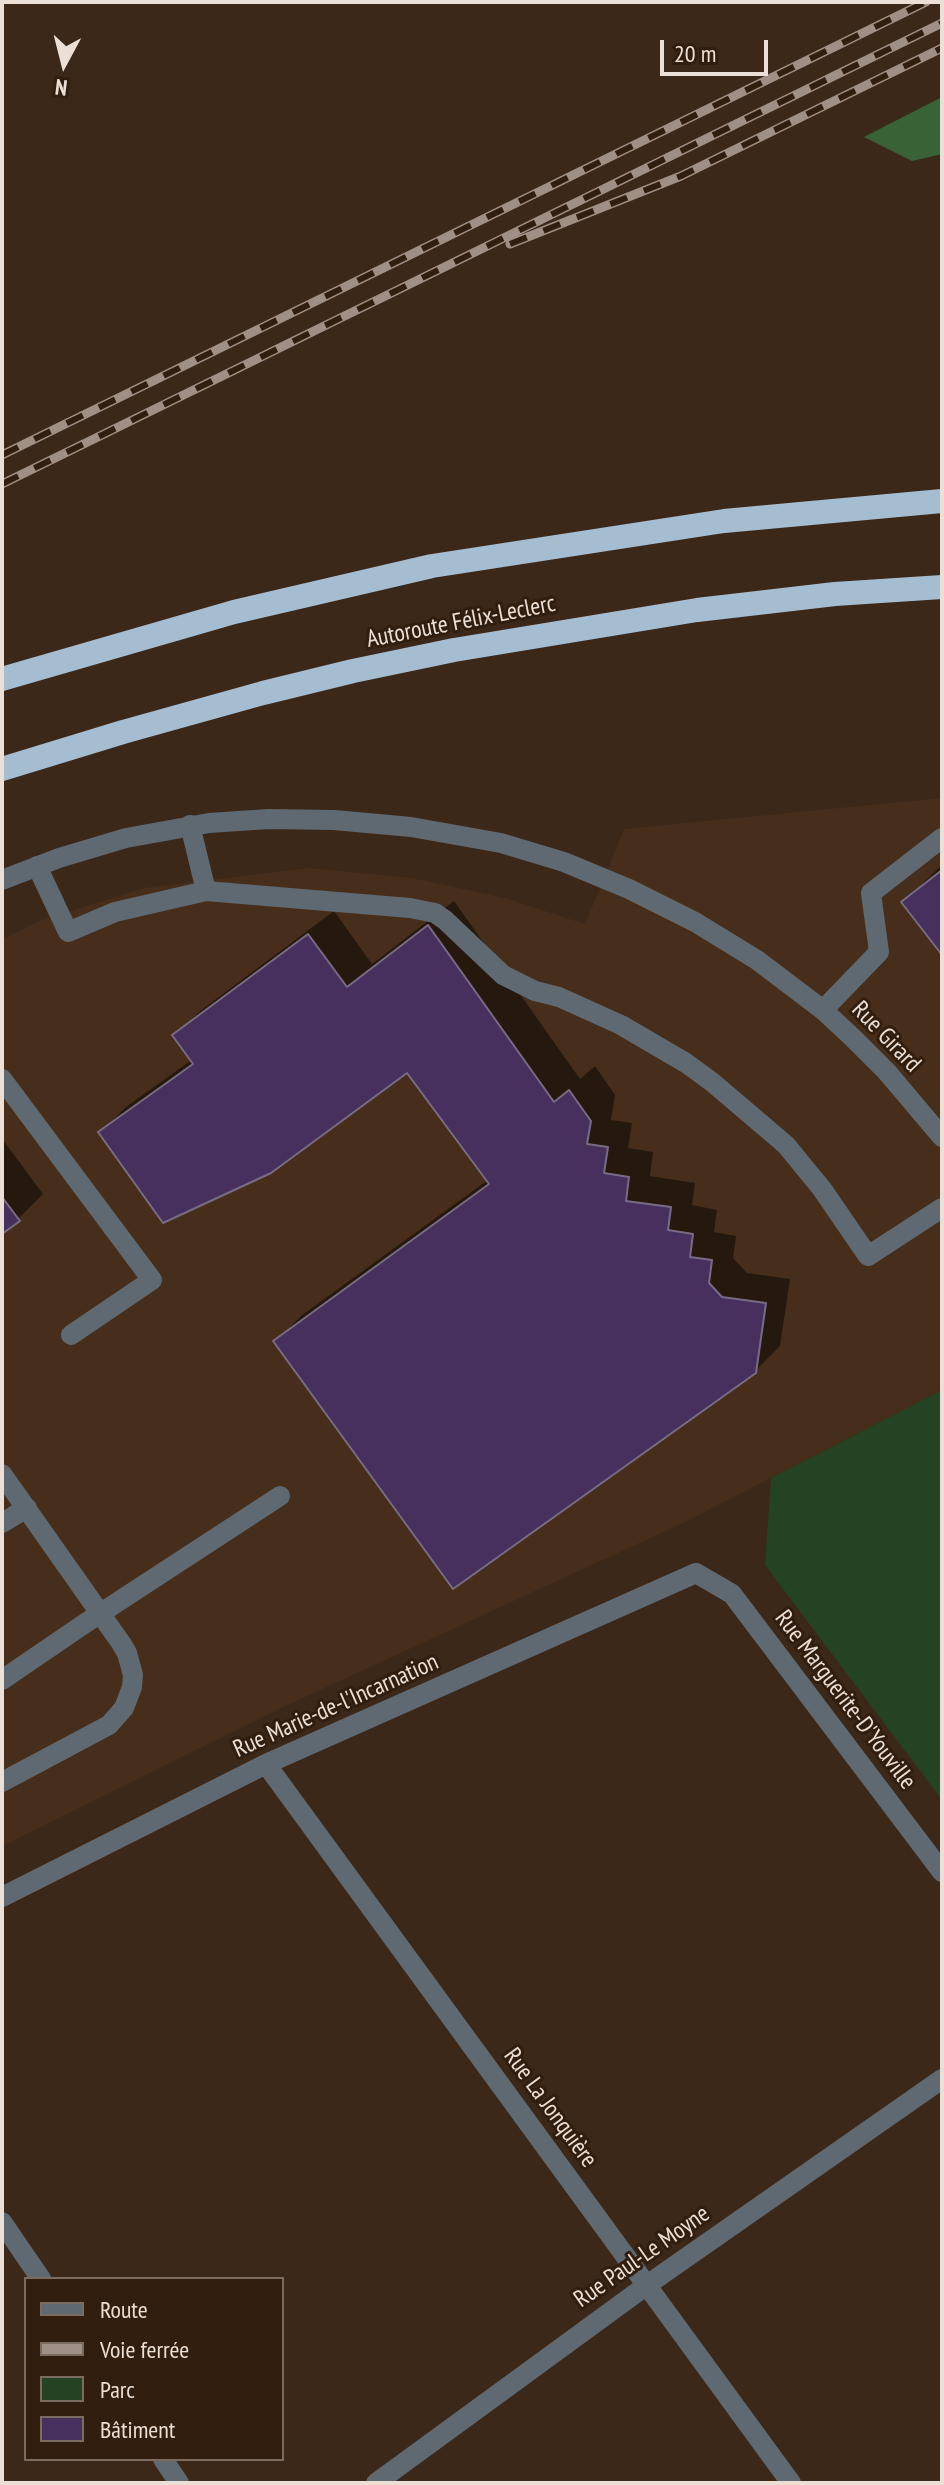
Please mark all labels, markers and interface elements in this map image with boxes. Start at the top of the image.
north arrow [24,24,104,104]
scale bar [664,24,772,74]
text: 20 m [674,38,716,69]
text: N [53,73,69,102]
street label: Autoroute Félix-Leclerc [364,590,558,654]
street label: Rue Girard [845,996,927,1078]
street label: Rue Marguerite-D'Youville [768,1605,922,1795]
street label: Rue Marie-de-l'Incarnation [229,1648,443,1764]
street label: Rue La Jonquière [497,2043,603,2173]
street label: Rue Paul-Le Moyne [569,2200,715,2314]
legend [24,2277,284,2461]
text: Route [100,2294,148,2325]
text: Voie ferrée [100,2334,189,2365]
text: Parc [100,2374,135,2405]
text: Bâtiment [100,2414,175,2445]

